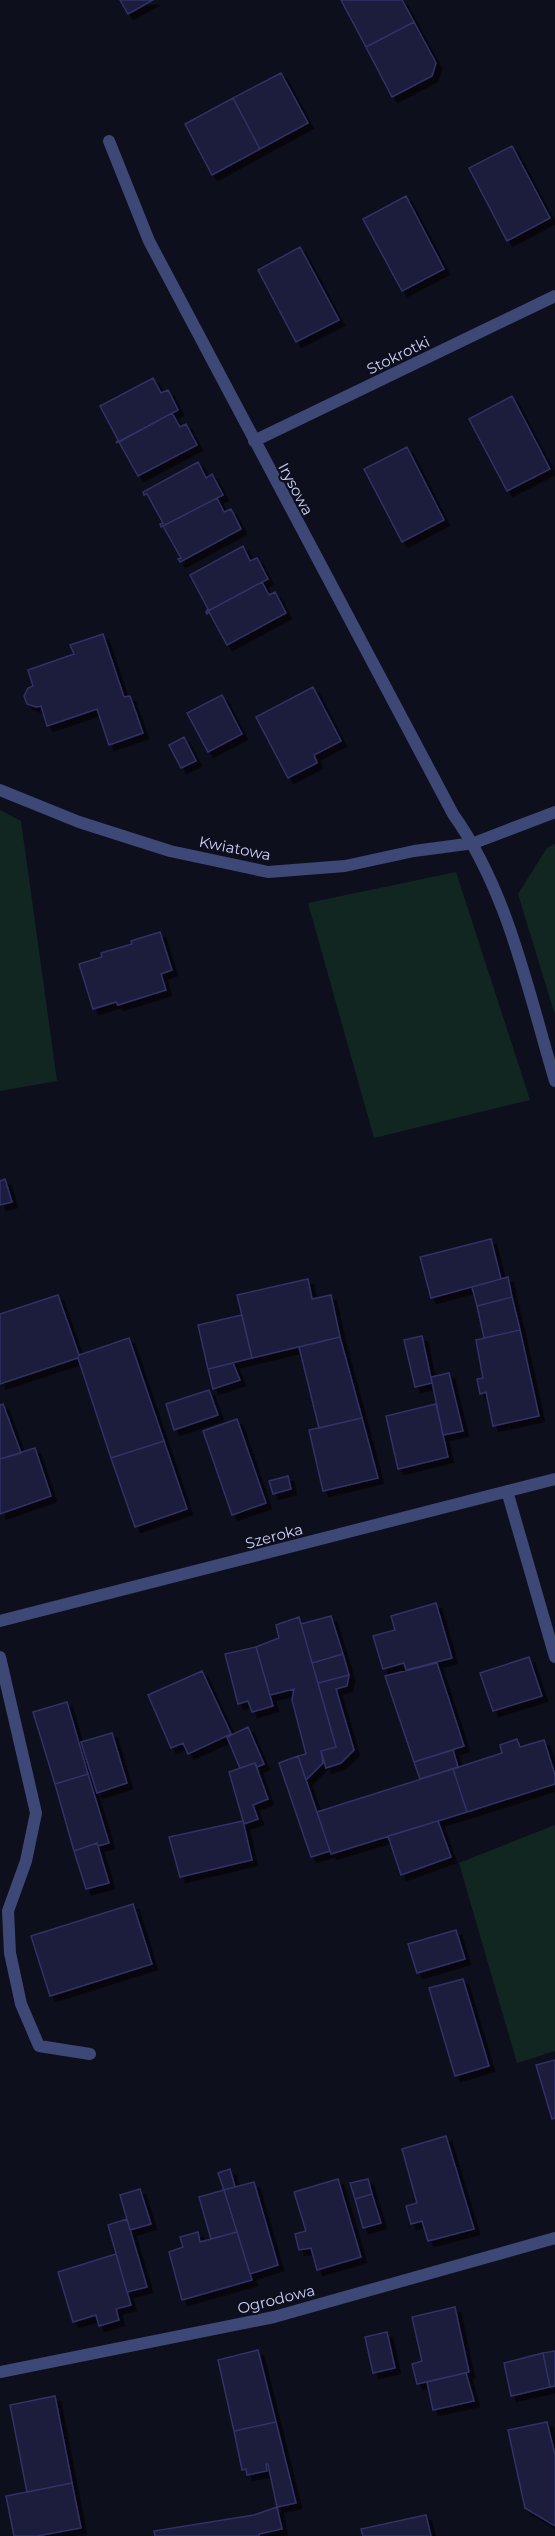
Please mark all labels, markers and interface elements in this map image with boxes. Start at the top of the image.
street label: Stokrotki [363,332,433,378]
street label: Irysowa [274,459,318,519]
street label: Kwiatowa [197,832,273,864]
street label: Szeroka [243,1519,305,1553]
street label: Ogrodowa [235,2280,317,2318]

